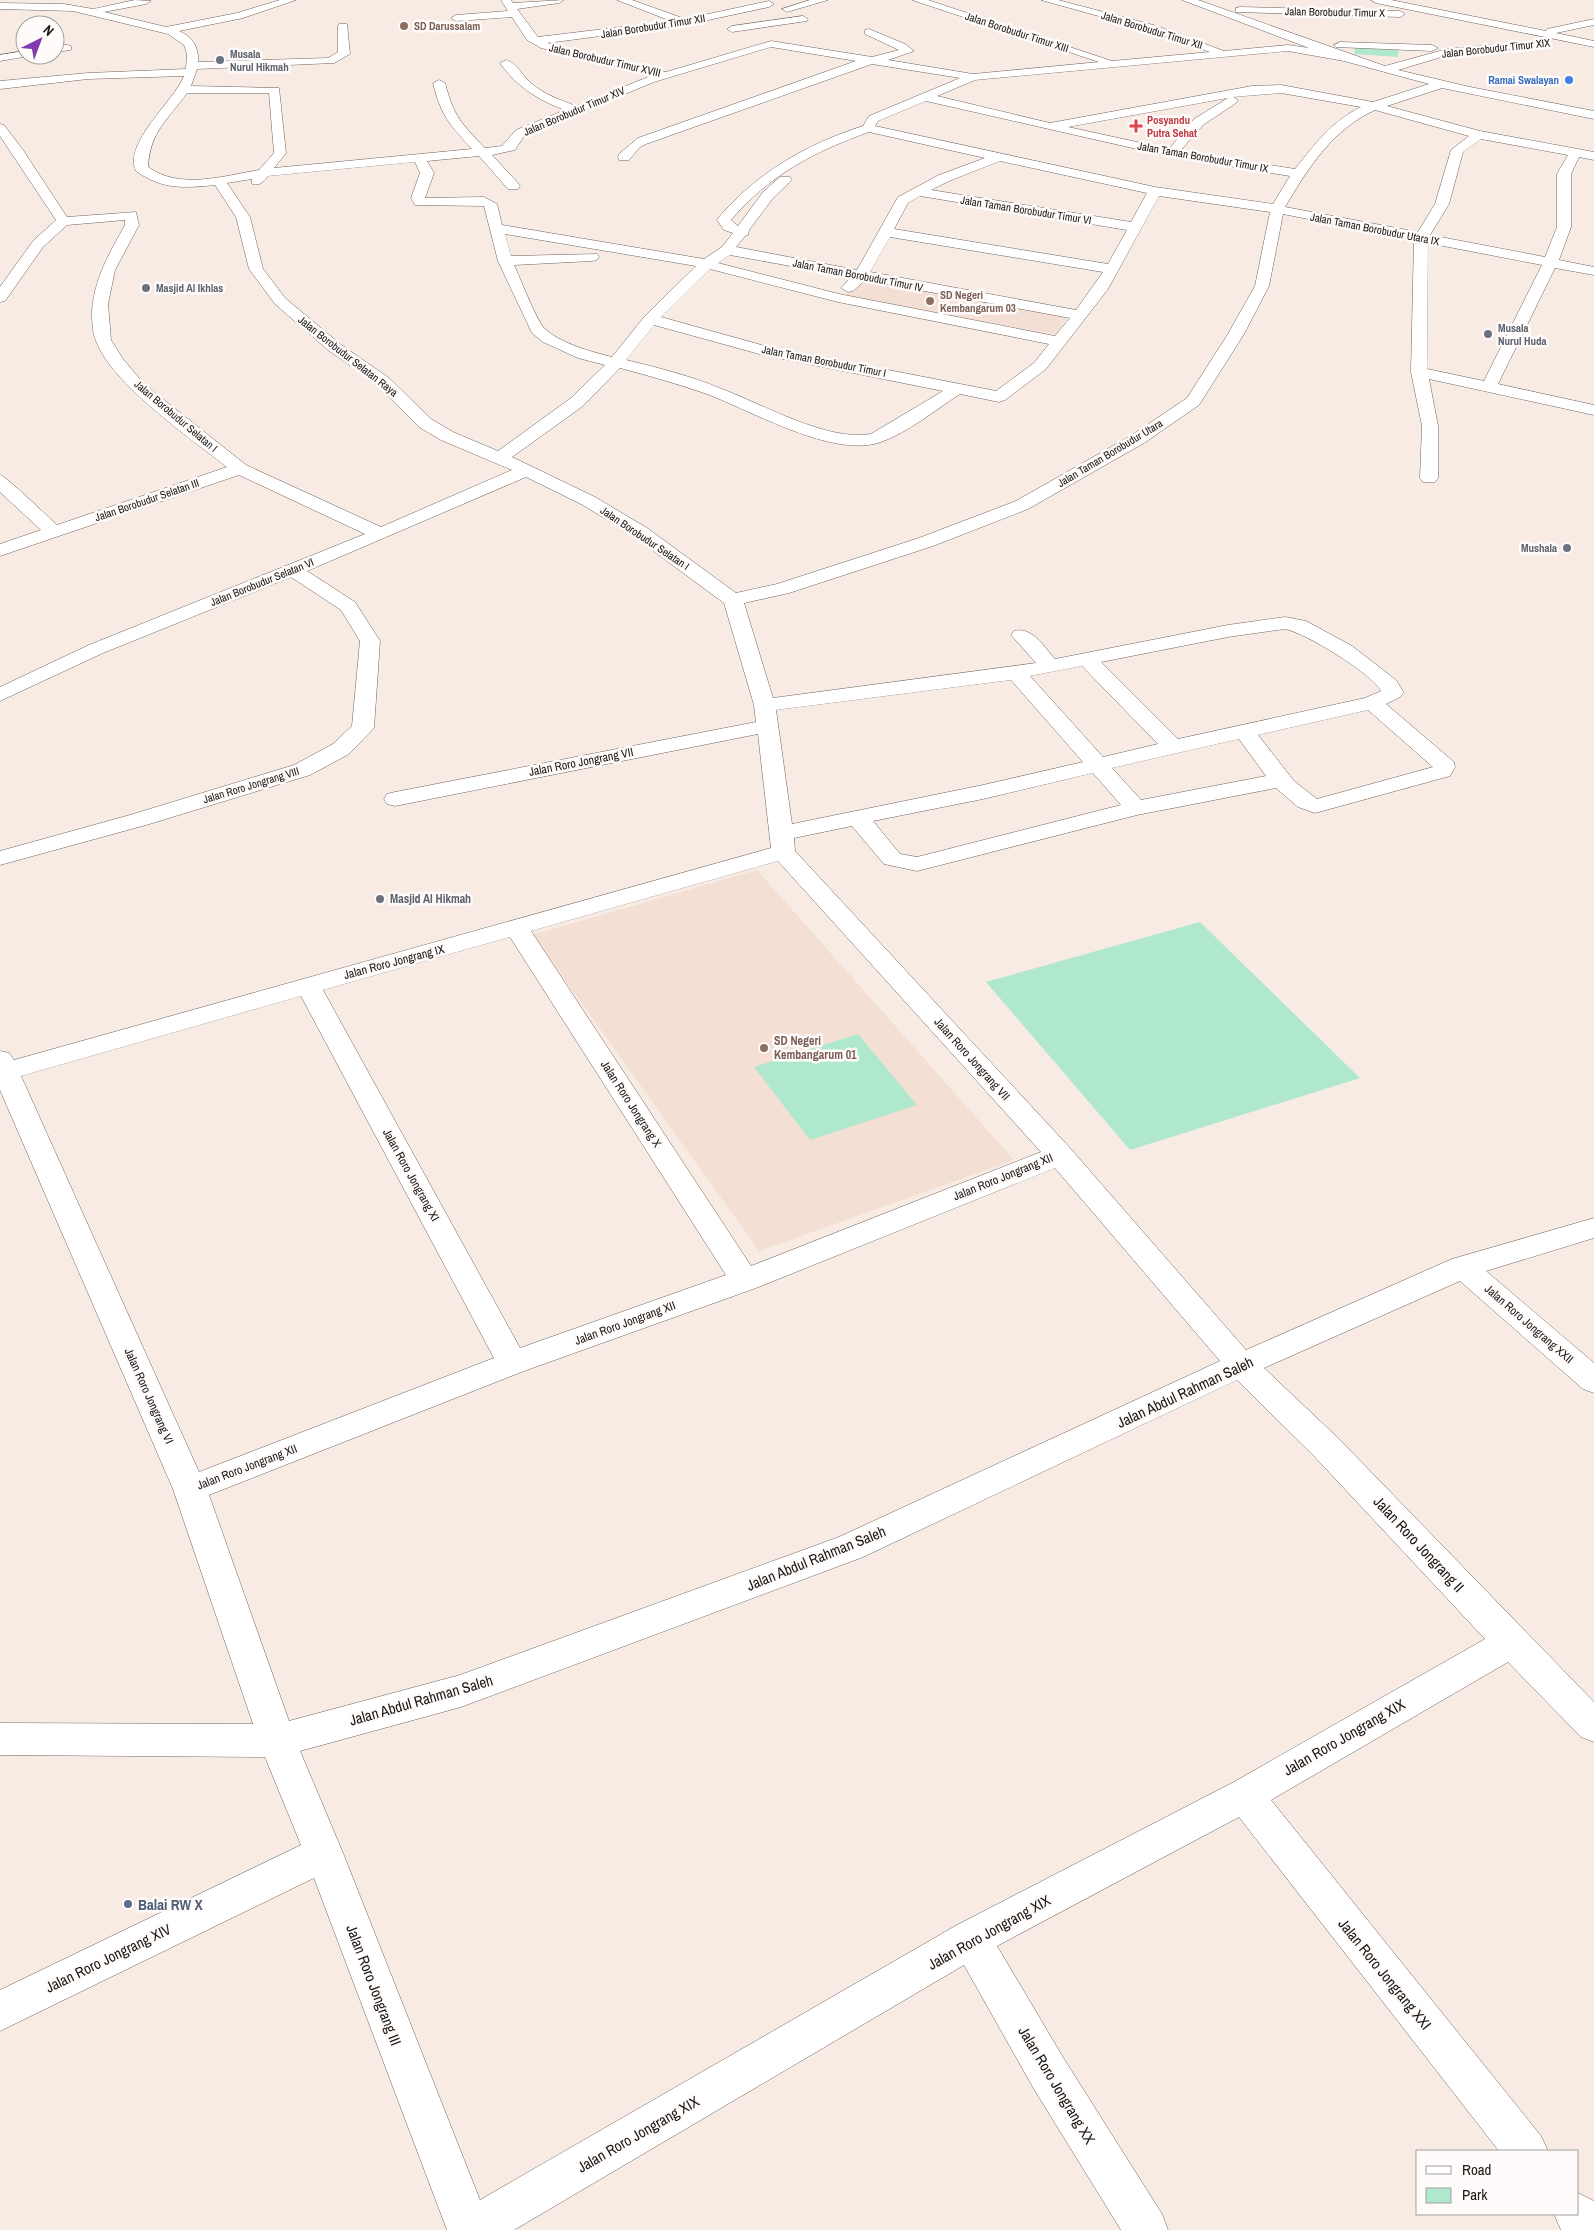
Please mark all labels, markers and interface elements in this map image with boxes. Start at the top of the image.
street label: Jalan Borobudur Timur X [1285,4,1385,20]
street label: Jalan Borobudur Timur XII [1100,8,1204,52]
street label: Jalan Borobudur Timur XIII [964,9,1070,55]
street label: Jalan Borobudur Timur XII [600,11,706,41]
north arrow [15,15,65,65]
place label: SD Darussalam [414,19,480,33]
marker: SD Darussalam [398,20,410,32]
text: N [40,21,58,40]
street label: Jalan Borobudur Timur XIX [1441,35,1551,61]
street label: Jalan Borobudur Timur XVIII [548,40,662,80]
place label: Musala Nurul Hikmah [230,47,289,74]
marker: Musala Nurul Hikmah [214,54,226,66]
place label: Ramai Swalayan [1488,73,1559,87]
marker: Ramai Swalayan [1563,74,1575,86]
street label: Jalan Borobudur Timur XIV [521,83,627,139]
place label: Posyandu Putra Sehat [1147,113,1197,140]
marker: Posyandu Putra Sehat [1129,119,1143,133]
street label: Jalan Taman Borobudur Timur IX [1137,139,1269,175]
street label: Jalan Taman Borobudur Timur VI [959,193,1093,227]
street label: Jalan Taman Borobudur Utara IX [1309,210,1441,248]
street label: Jalan Taman Borobudur Timur IV [792,255,924,295]
place label: Masjid Al Ikhlas [156,281,223,295]
marker: Masjid Al Ikhlas [140,282,152,294]
place label: SD Negeri Kembangarum 03 [940,288,1016,315]
marker: SD Negeri Kembangarum 03 [924,295,936,307]
street label: Jalan Borobudur Selatan Raya [295,313,401,399]
place label: Musala Nurul Huda [1498,321,1547,348]
marker: Musala Nurul Huda [1482,328,1494,340]
street label: Jalan Taman Borobudur Timur I [761,342,887,380]
street label: Jalan Borobudur Selatan I [132,377,220,455]
street label: Jalan Taman Borobudur Utara [1055,416,1165,490]
street label: Jalan Borobudur Selatan III [93,476,201,524]
street label: Jalan Borobudur Selatan I [598,503,692,573]
place label: Mushala [1521,541,1557,555]
marker: Mushala [1561,542,1573,554]
street label: Jalan Borobudur Selatan VI [208,555,316,609]
street label: Jalan Roro Jongrang VII [527,744,635,780]
street label: Jalan Roro Jongrang VIII [201,764,301,806]
place label: Masjid Al Hikmah [390,891,471,907]
marker: Masjid Al Hikmah [374,893,386,905]
street label: Jalan Roro Jongrang IX [342,941,446,983]
street label: Jalan Roro Jongrang VII [931,1014,1013,1104]
place label: SD Negeri Kembangarum 01 [774,1033,857,1063]
marker: SD Negeri Kembangarum 01 [758,1042,770,1054]
street label: Jalan Roro Jongrang X [597,1057,665,1151]
street label: Jalan Roro Jongrang XI [379,1126,443,1224]
street label: Jalan Roro Jongrang XII [951,1150,1055,1204]
street label: Jalan Roro Jongrang XXII [1481,1281,1577,1367]
street label: Jalan Roro Jongrang XII [572,1297,678,1349]
street label: Jalan Roro Jongrang VI [121,1346,177,1446]
street label: Jalan Abdul Rahman Saleh [1113,1351,1257,1433]
street label: Jalan Roro Jongrang XII [195,1441,299,1493]
street label: Jalan Roro Jongrang II [1369,1491,1469,1597]
street label: Jalan Abdul Rahman Saleh [743,1520,889,1596]
street label: Jalan Abdul Rahman Saleh [347,1669,495,1731]
street label: Jalan Roro Jongrang XIX [1279,1693,1409,1780]
street label: Jalan Roro Jongrang XIX [924,1889,1055,1974]
place label: Balai RW X [138,1894,204,1915]
marker: Balai RW X [122,1898,134,1910]
street label: Jalan Roro Jongrang XXI [1334,1914,1436,2034]
street label: Jalan Roro Jongrang XIV [42,1918,175,1998]
street label: Jalan Roro Jongrang III [341,1922,407,2048]
street label: Jalan Roro Jongrang XX [1013,2022,1101,2149]
street label: Jalan Roro Jongrang XIX [573,2090,703,2177]
legend [1416,2150,1579,2215]
text: Road [1462,2159,1491,2180]
text: Park [1462,2184,1488,2205]

